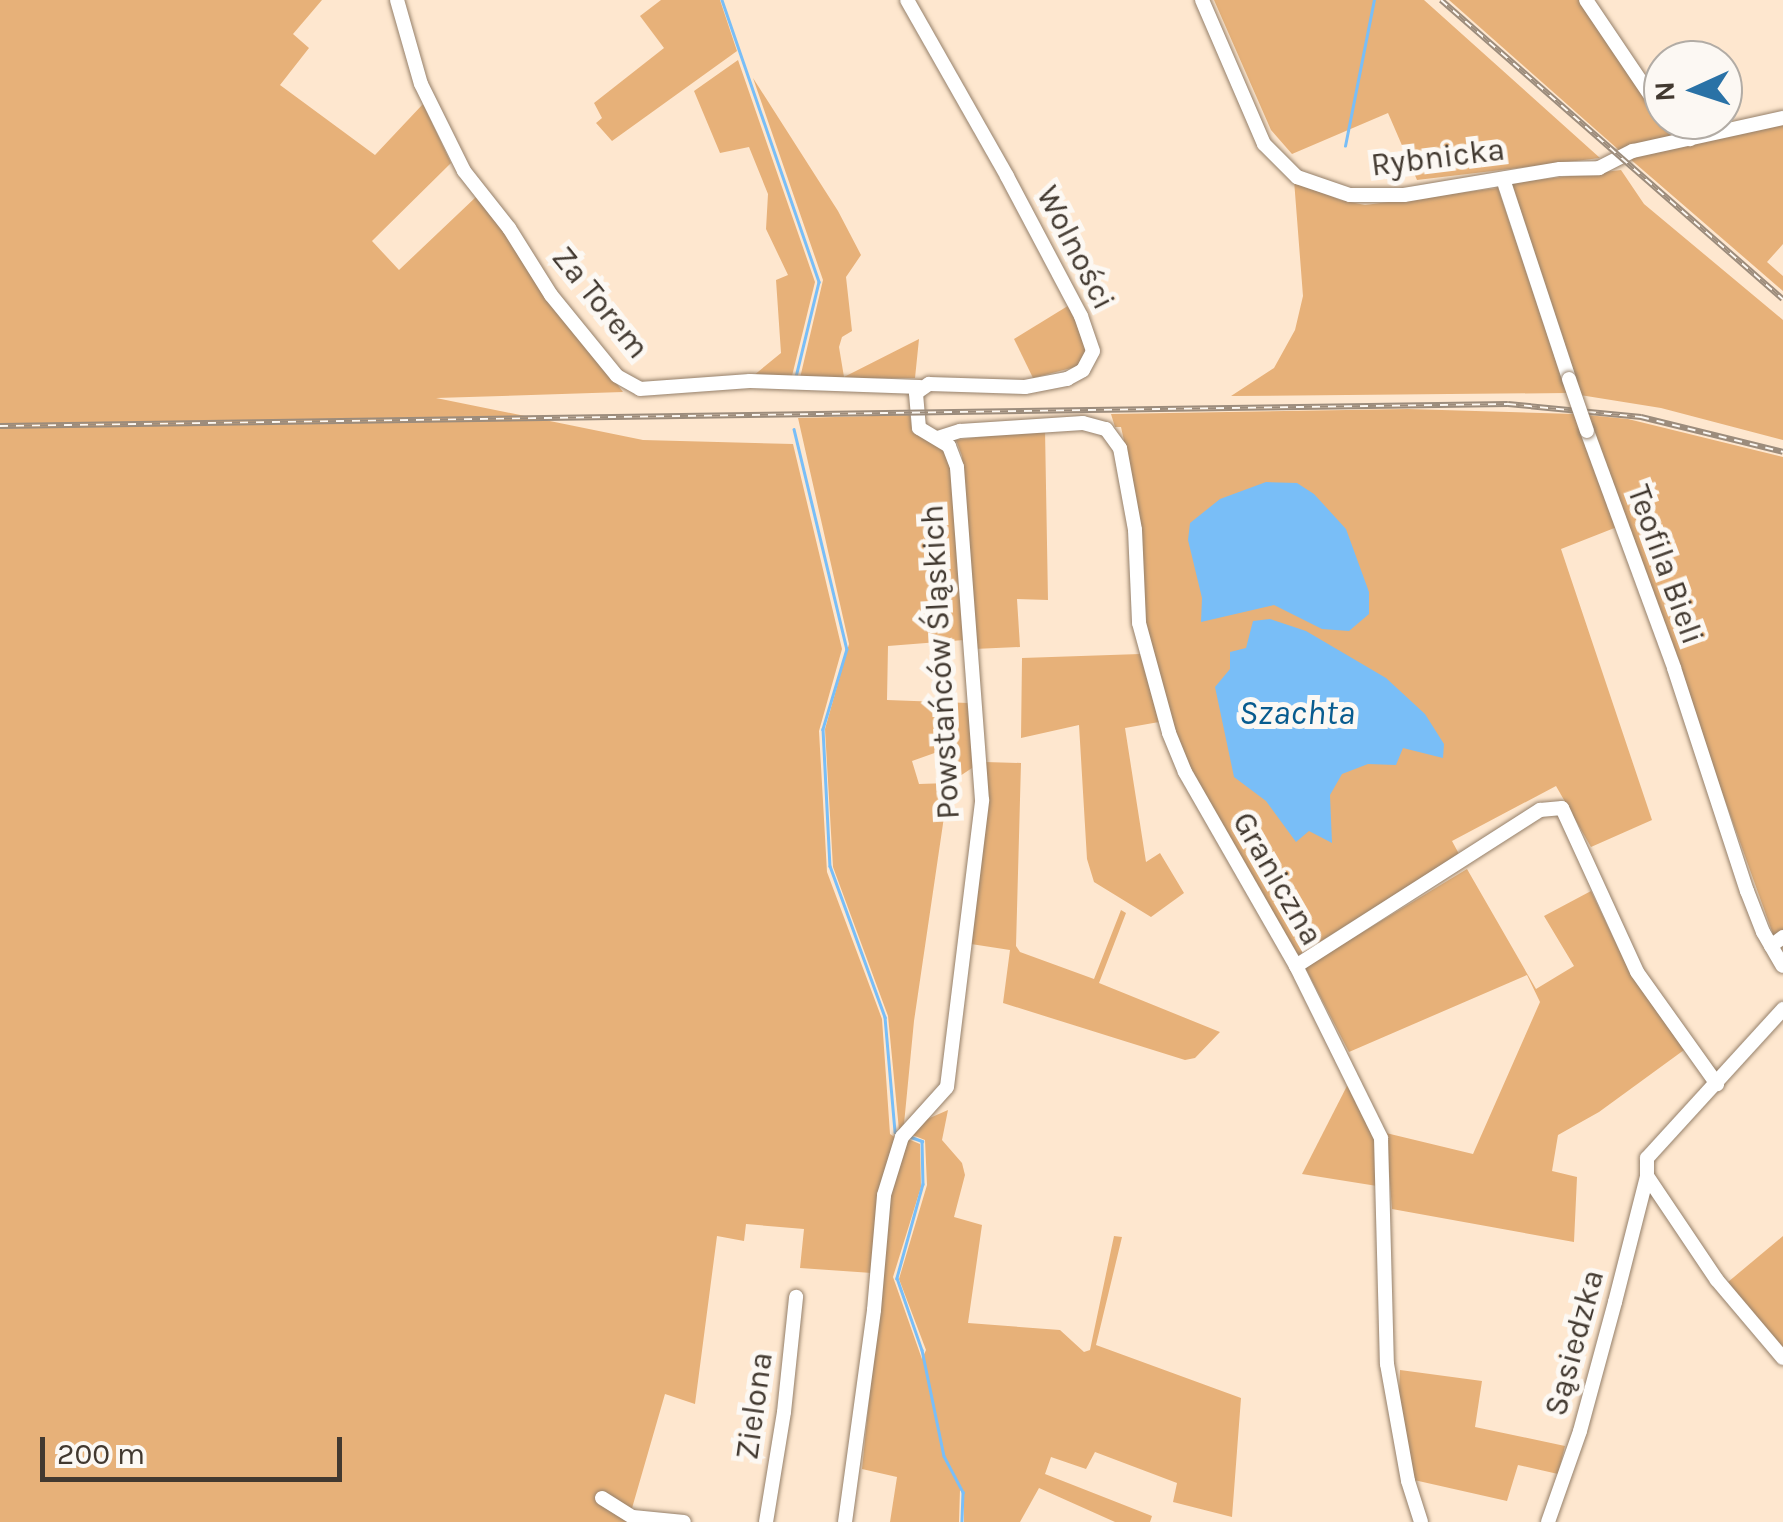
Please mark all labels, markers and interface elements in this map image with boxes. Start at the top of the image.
north arrow [1643,40,1743,140]
text: N [1648,81,1682,102]
street label: Rybnicka [1369,131,1507,185]
street label: Wolności [1028,180,1122,316]
street label: Za Torem [543,239,657,367]
street label: Teofila Bieli [1618,480,1712,650]
street label: Powstańców Śląskich [914,504,968,820]
water label: Szachta [1239,692,1355,734]
street label: Graniczna [1224,806,1330,952]
street label: Sąsiedzka [1537,1266,1613,1420]
street label: Zielona [728,1350,782,1462]
scale bar [45,1417,348,1479]
text: 200 m [57,1436,145,1472]

